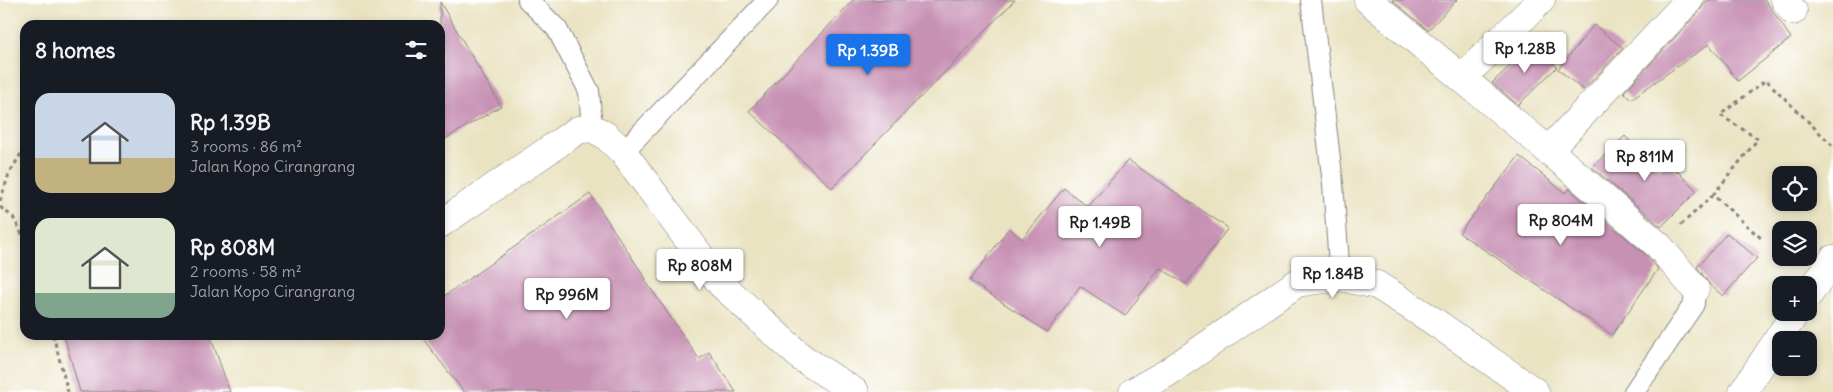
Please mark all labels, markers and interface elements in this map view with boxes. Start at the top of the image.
pin: Rp 1.28B [1473,32,1577,74]
pin: Rp 1.39B [816,34,920,76]
icon: filters [402,36,430,64]
text: 8 homes [35,37,115,64]
text: Rp 1.28B [1494,38,1556,58]
text: Rp 1.39B [837,40,899,60]
text: Rp 1.39B [190,109,271,136]
icon: home [75,113,135,173]
text: 3 rooms · 86 m² [190,136,302,156]
pin: Rp 811M [1599,140,1691,182]
text: Rp 811M [1616,146,1674,166]
text: Jalan Kopo Cirangrang [190,156,355,176]
map controls [1772,166,1817,376]
button: locate [1772,166,1817,211]
pin: Rp 804M [1515,204,1607,246]
pin: Rp 1.49B [1048,206,1152,248]
text: Rp 804M [1528,210,1594,230]
text: Rp 1.49B [1069,212,1131,232]
button: layers [1772,221,1817,266]
text: Rp 808M [190,234,275,261]
icon: home [75,238,135,298]
pin: Rp 808M [654,248,746,291]
text: Rp 808M [667,255,733,275]
pin: Rp 1.84B [1281,256,1385,299]
text: 2 rooms · 58 m² [190,261,302,281]
text: Rp 1.84B [1302,263,1364,283]
button: + [1772,276,1817,321]
pin: Rp 996M [521,278,613,320]
text: Jalan Kopo Cirangrang [190,281,355,301]
text: Rp 996M [535,284,599,304]
button: − [1772,331,1817,376]

